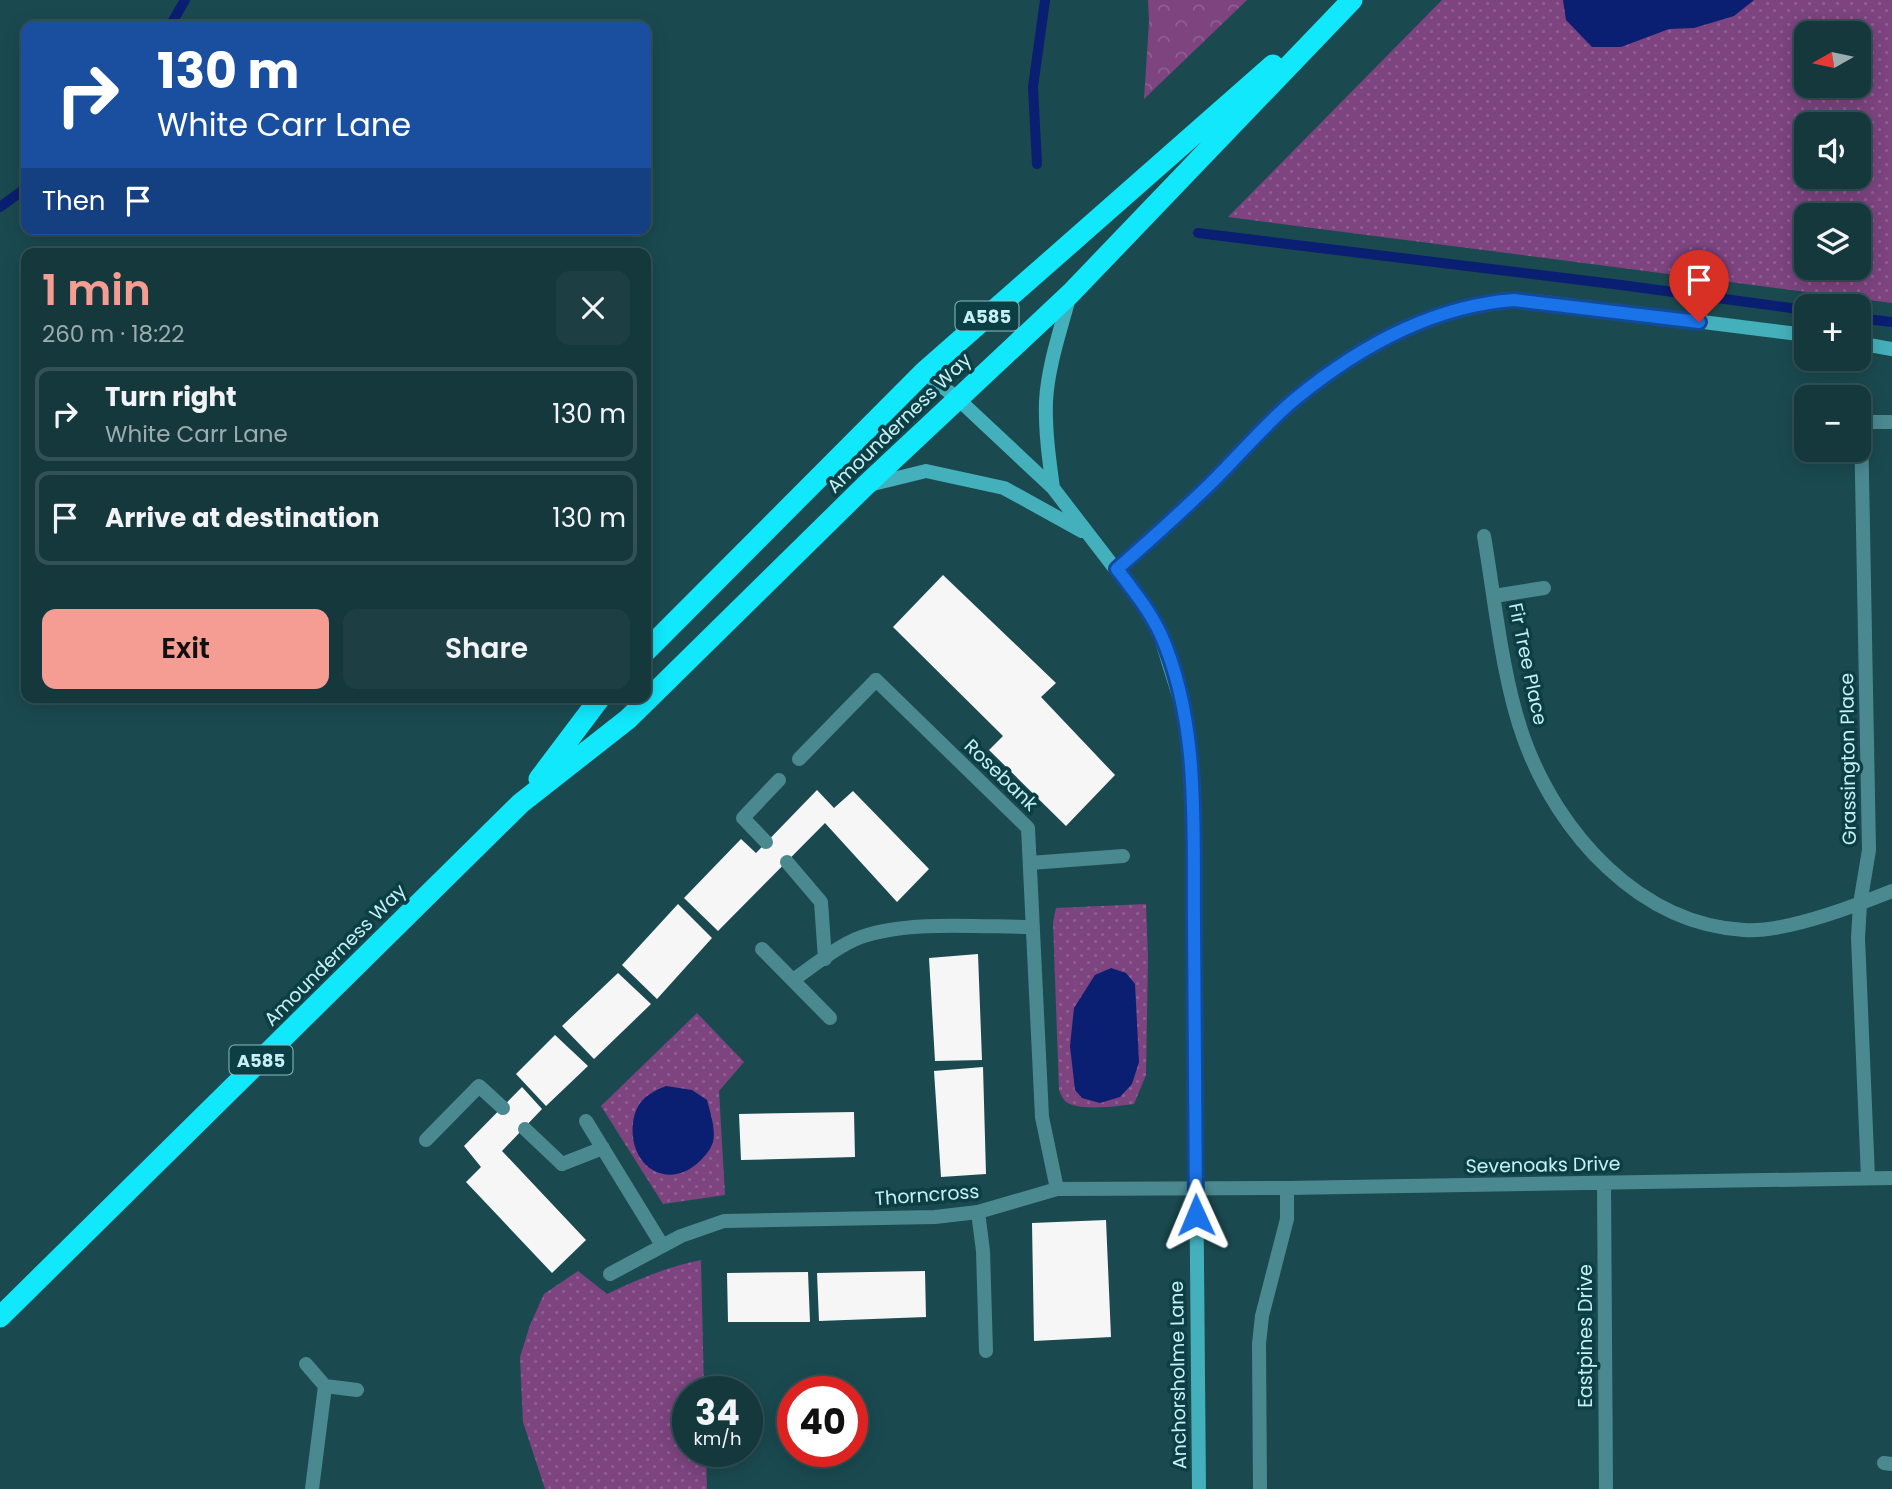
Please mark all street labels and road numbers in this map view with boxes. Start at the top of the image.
road number: A585 [956,302,1018,330]
street label: Amounderness Way [821,347,977,499]
street label: Fir Tree Place [1502,600,1554,728]
street label: Grassington Place [1833,673,1863,845]
street label: Rosebank [958,733,1044,817]
street label: Amounderness Way [258,878,412,1032]
road number: A585 [230,1045,292,1074]
street label: Sevenoaks Drive [1465,1150,1621,1180]
street label: Thorncross [874,1178,980,1212]
street label: Eastpines Drive [1572,1264,1599,1408]
street label: Anchorsholme Lane [1163,1281,1193,1469]

